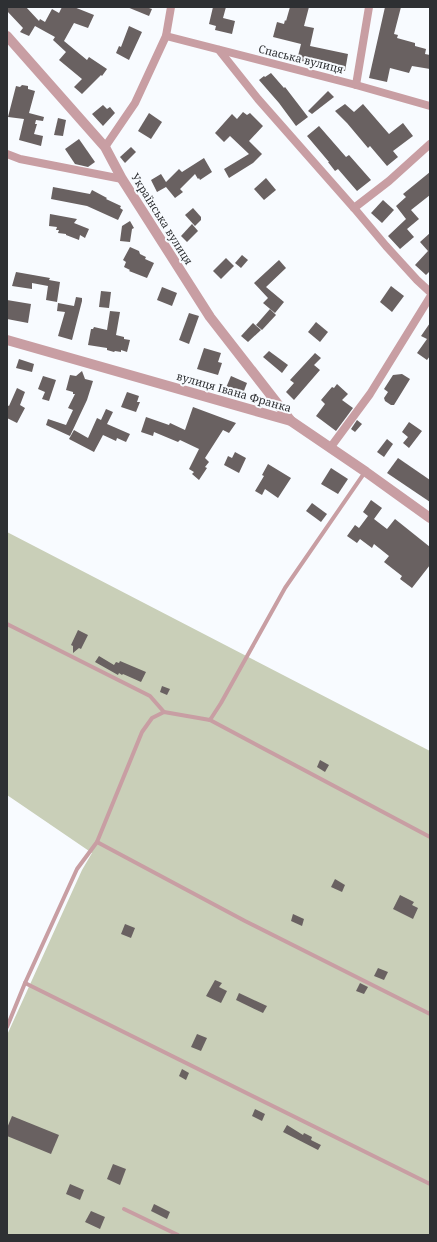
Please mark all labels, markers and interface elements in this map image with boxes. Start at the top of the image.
street label: Спаська вулиця [257,41,345,76]
street label: Українська вулиця [128,170,197,267]
street label: вулиця Івана Франка [175,368,293,415]

